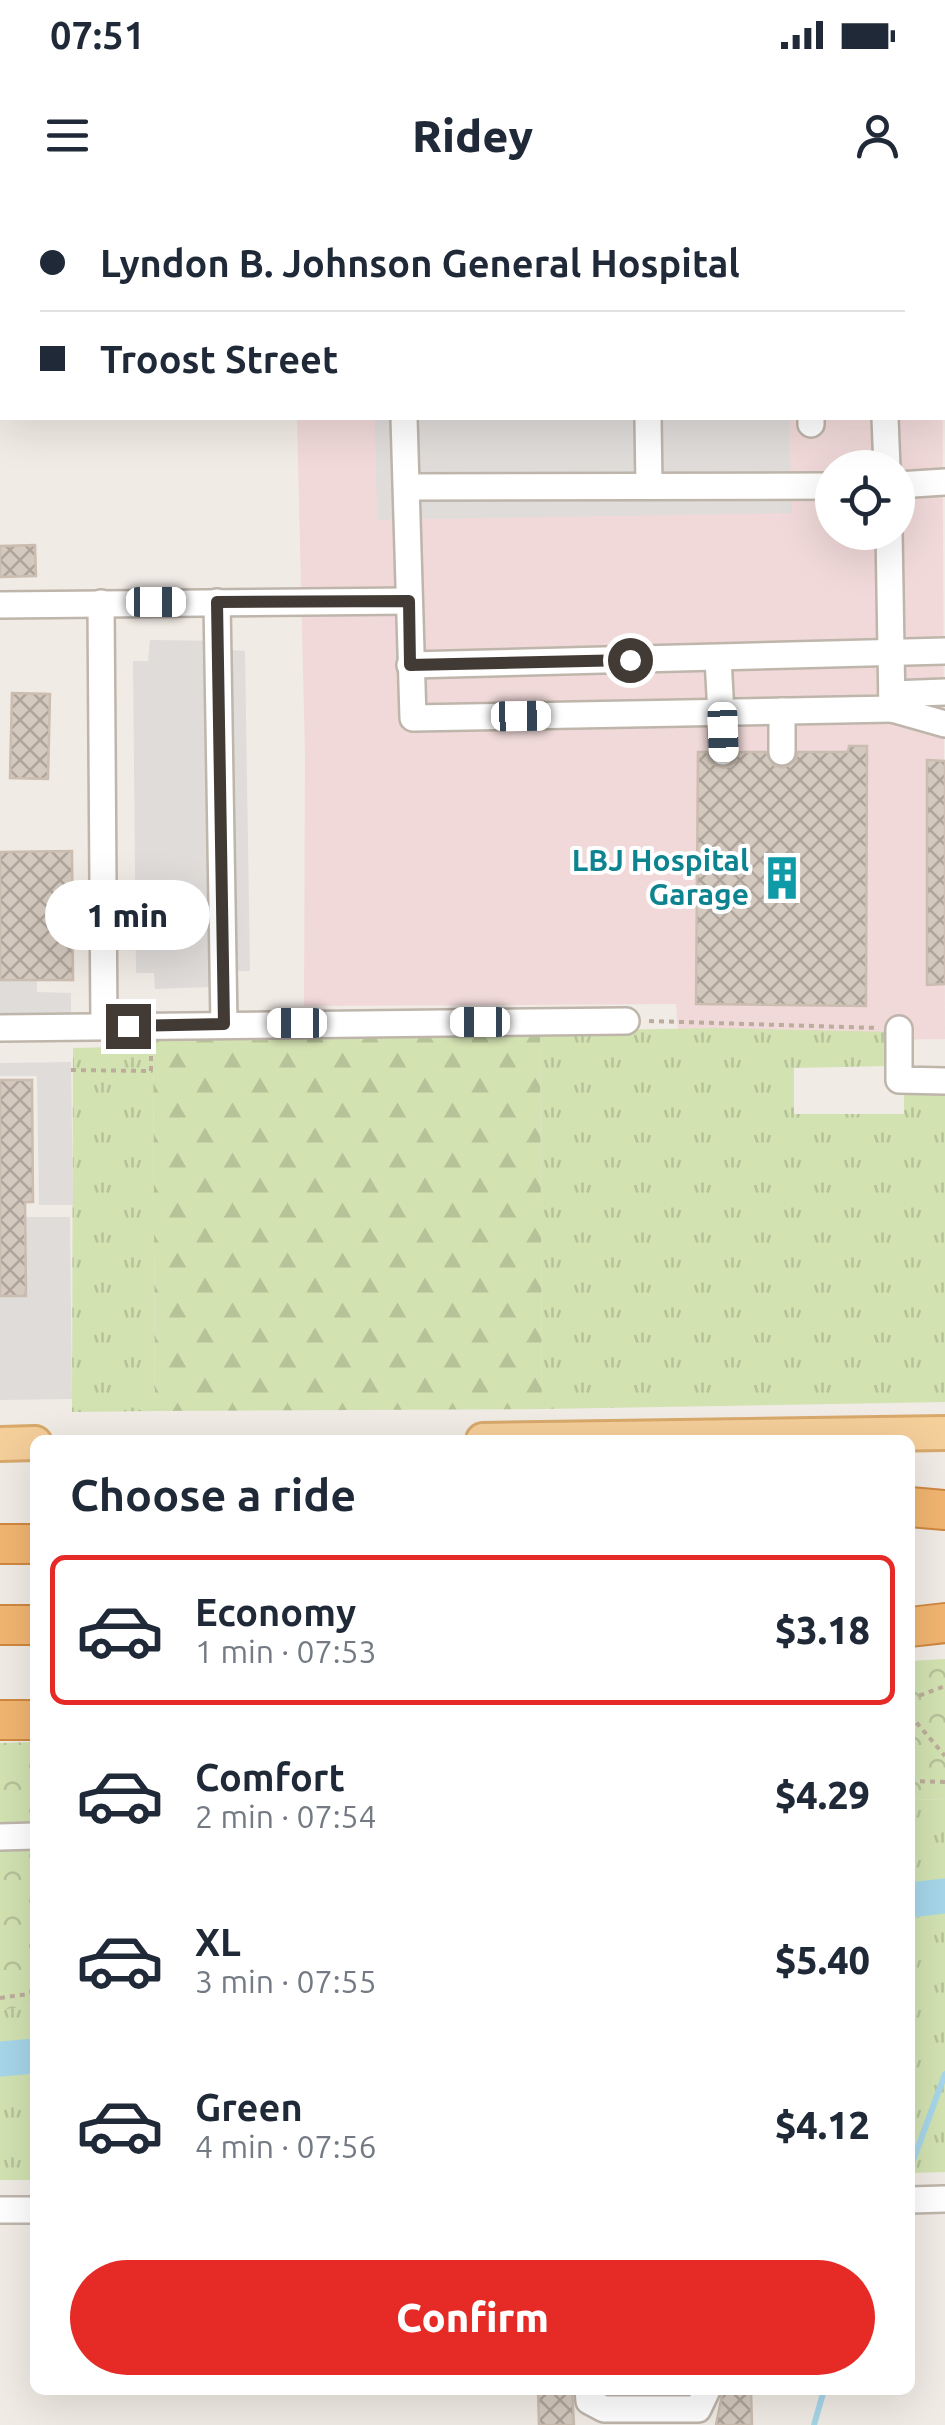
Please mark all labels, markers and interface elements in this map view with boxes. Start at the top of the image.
text: 07:51 [50,14,145,56]
icon: menu [40,108,95,163]
icon: person [850,108,905,163]
text: Ridey [412,110,533,161]
text: Lyndon B. Johnson General Hospital [100,242,740,284]
text: Troost Street [100,338,338,380]
map controls [815,450,915,550]
button: locate [815,450,915,550]
car [126,587,186,617]
route start [608,638,653,683]
car [491,700,551,732]
car [707,701,739,763]
place label: LBJ Hospital Garage [572,843,749,911]
building icon: LBJ Hospital Garage [758,854,806,902]
callout: 1 min [46,881,210,951]
text: 1 min [87,897,168,933]
route end [106,1004,151,1049]
car [450,1007,510,1037]
car [267,1008,327,1038]
text: Choose a ride [70,1469,356,1520]
icon: car [75,1585,165,1675]
text: Economy [195,1591,356,1633]
text: $3.18 [775,1609,870,1651]
text: 1 min · 07:53 [195,1633,377,1669]
icon: car [75,1750,165,1840]
text: Comfort [195,1756,345,1798]
text: $4.29 [775,1774,870,1816]
text: 2 min · 07:54 [195,1798,377,1834]
icon: car [75,1915,165,2005]
text: XL [195,1921,241,1963]
text: $5.40 [775,1939,870,1981]
text: 3 min · 07:55 [195,1963,377,1999]
icon: car [75,2080,165,2170]
text: Green [195,2086,303,2128]
text: $4.12 [775,2104,870,2146]
text: 4 min · 07:56 [195,2128,377,2164]
button: Confirm [70,2260,875,2375]

